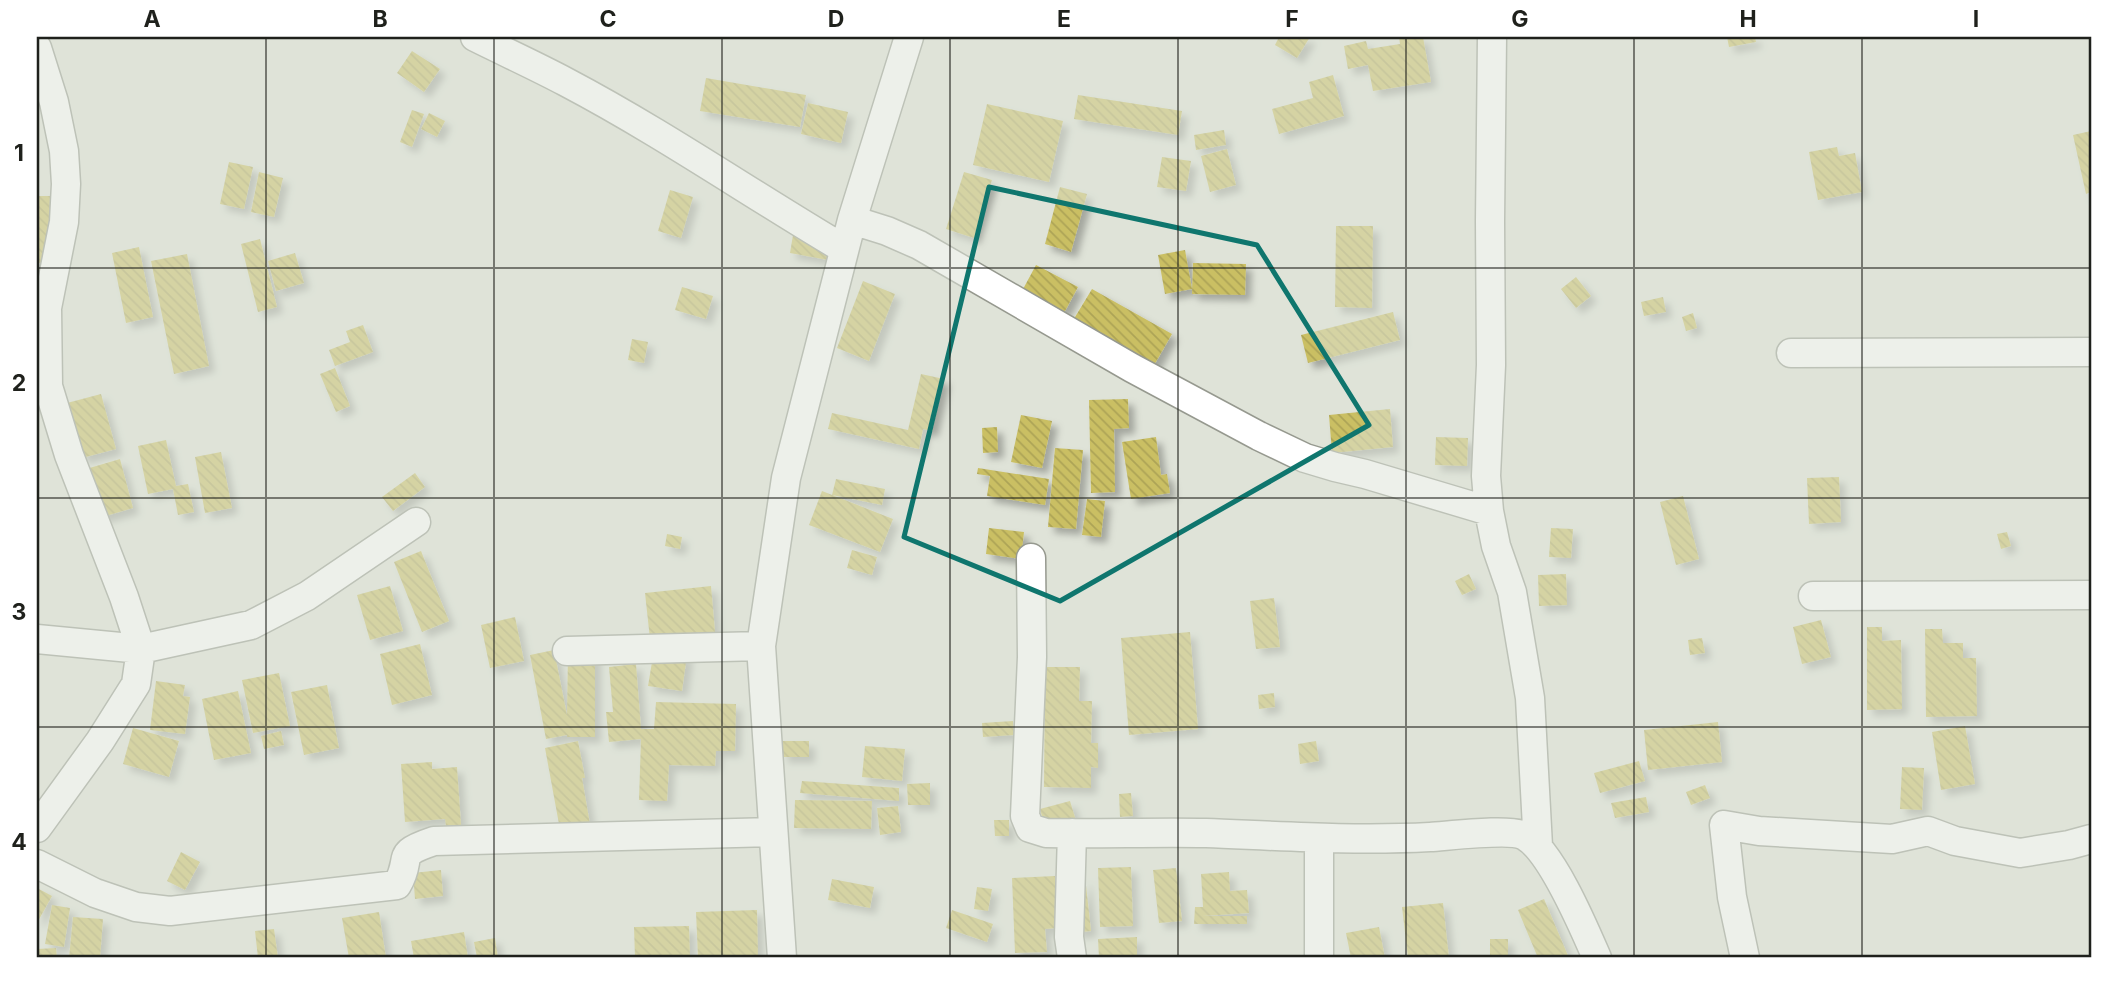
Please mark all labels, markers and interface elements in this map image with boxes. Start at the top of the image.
text: A [143,5,161,33]
text: B [372,5,388,33]
text: C [599,5,617,33]
text: D [828,5,844,33]
text: E [1057,5,1071,33]
text: F [1285,5,1299,33]
text: G [1511,5,1529,33]
text: H [1739,5,1757,33]
text: I [1973,5,1979,33]
text: 1 [14,139,24,167]
text: 2 [12,369,26,397]
text: 3 [12,598,26,626]
text: 4 [11,828,27,856]

